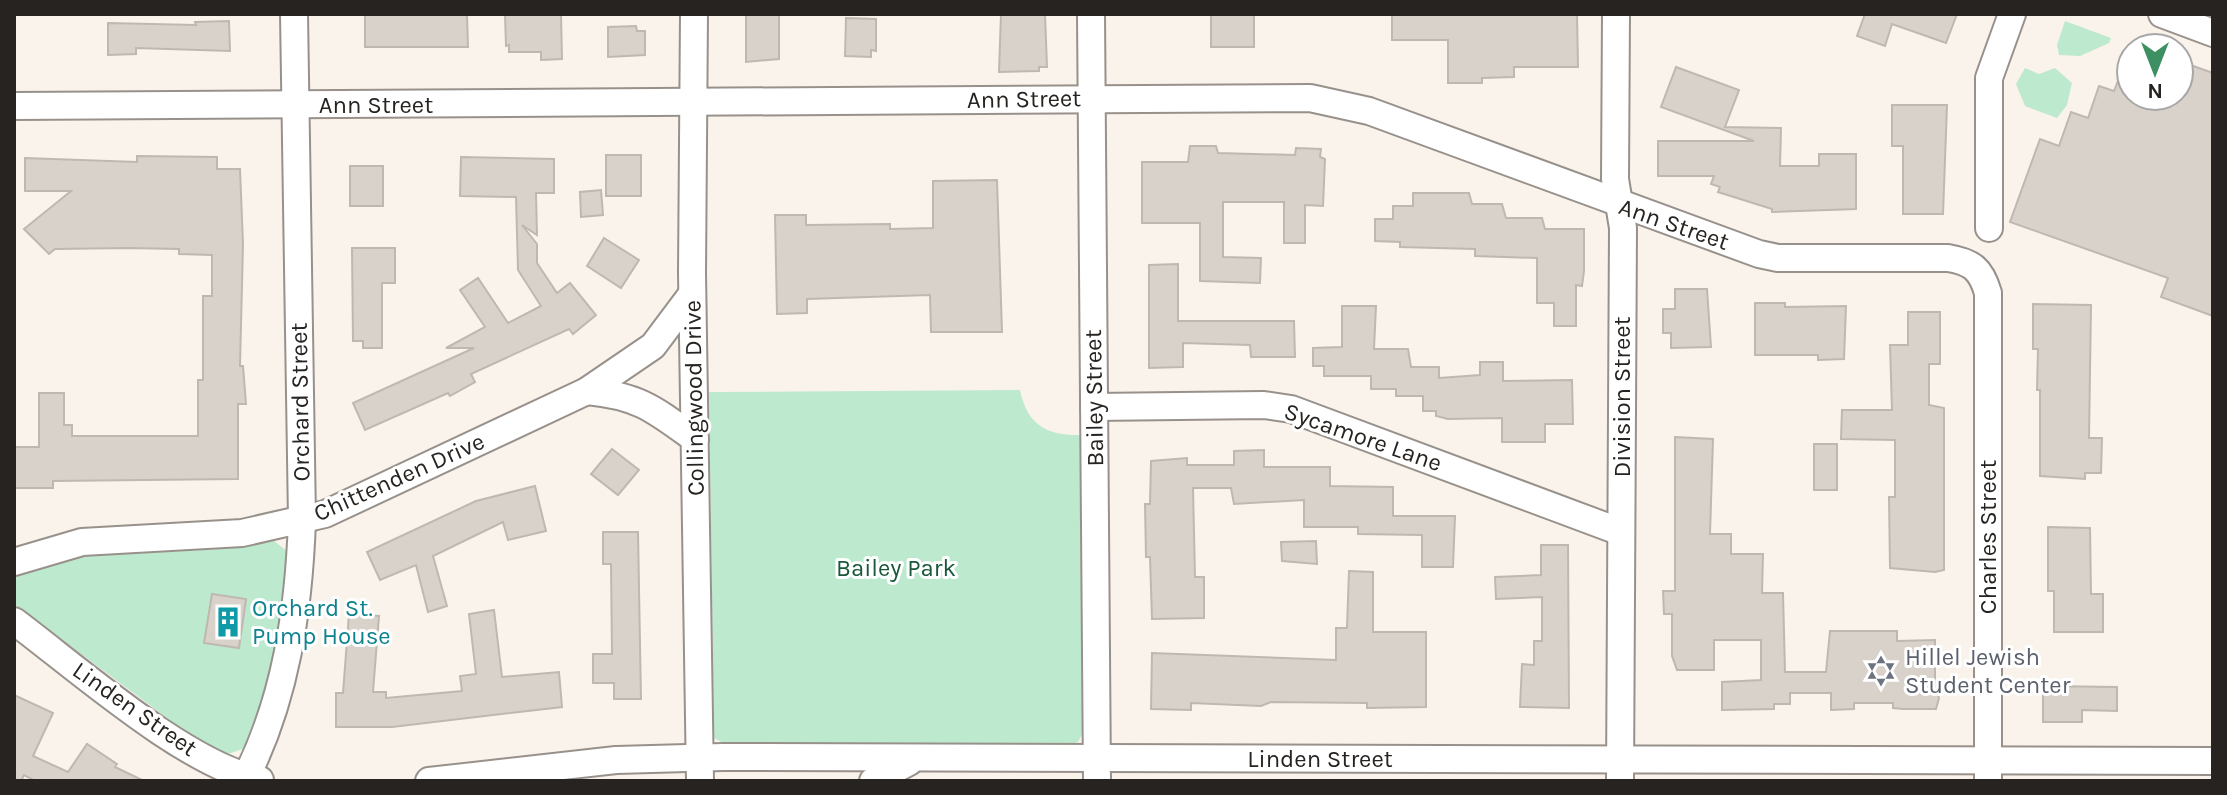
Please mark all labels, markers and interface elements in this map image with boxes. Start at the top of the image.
north arrow [2115,32,2195,112]
text: N [2147,78,2163,104]
street label: Ann Street [967,84,1081,114]
street label: Ann Street [319,91,433,119]
street label: Ann Street [1615,192,1733,256]
street label: Collingwood Drive [678,300,710,496]
street label: Division Street [1608,316,1636,478]
street label: Orchard Street [285,322,315,482]
street label: Bailey Street [1079,329,1109,467]
street label: Sycamore Lane [1281,397,1445,477]
street label: Chittenden Drive [309,427,489,527]
street label: Charles Street [1974,460,2002,614]
park label: Bailey Park [836,554,956,582]
place label: Orchard St. Pump House [252,594,391,650]
building icon: Orchard St. Pump House [211,605,245,639]
place label: Hillel Jewish Student Center [1905,643,2071,699]
synagogue icon: Hillel Jewish Student Center [1864,654,1898,688]
street label: Linden Street [67,656,203,762]
street label: Linden Street [1247,745,1393,773]

